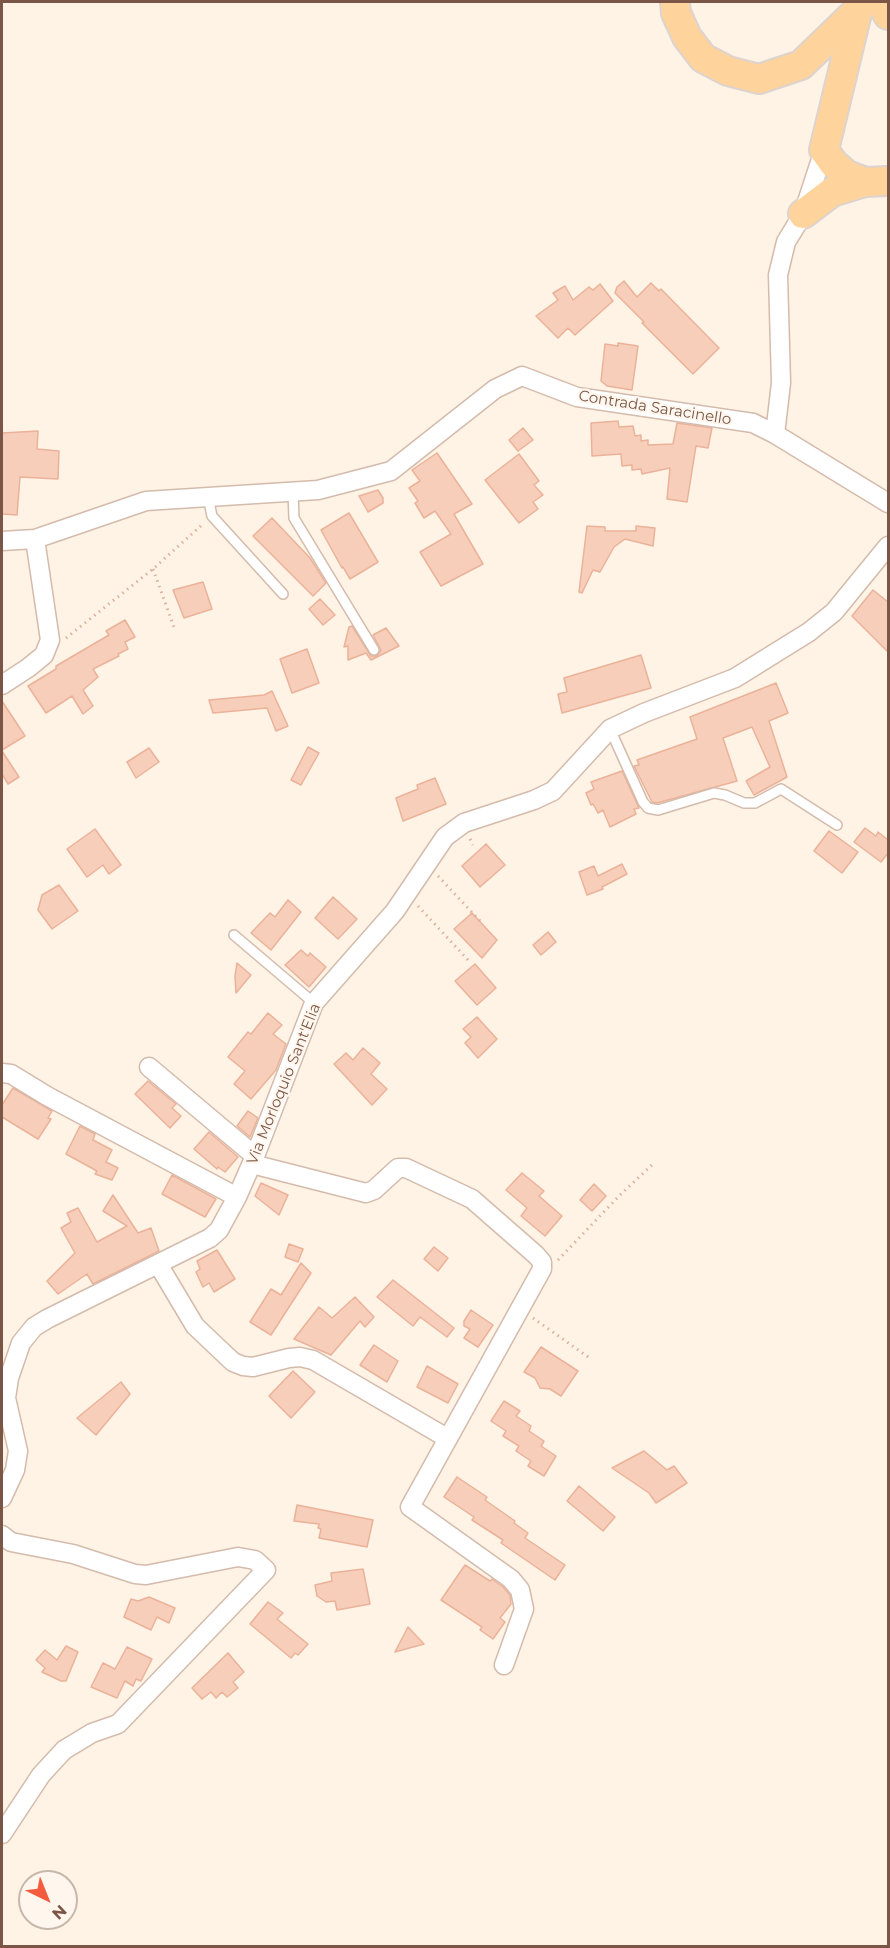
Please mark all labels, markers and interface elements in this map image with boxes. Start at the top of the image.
street label: Contrada Saracinello [577,387,733,429]
street label: Via Morloquio Sant'Elia [243,1001,325,1167]
north arrow [18,1870,78,1930]
text: N [48,1901,70,1923]

